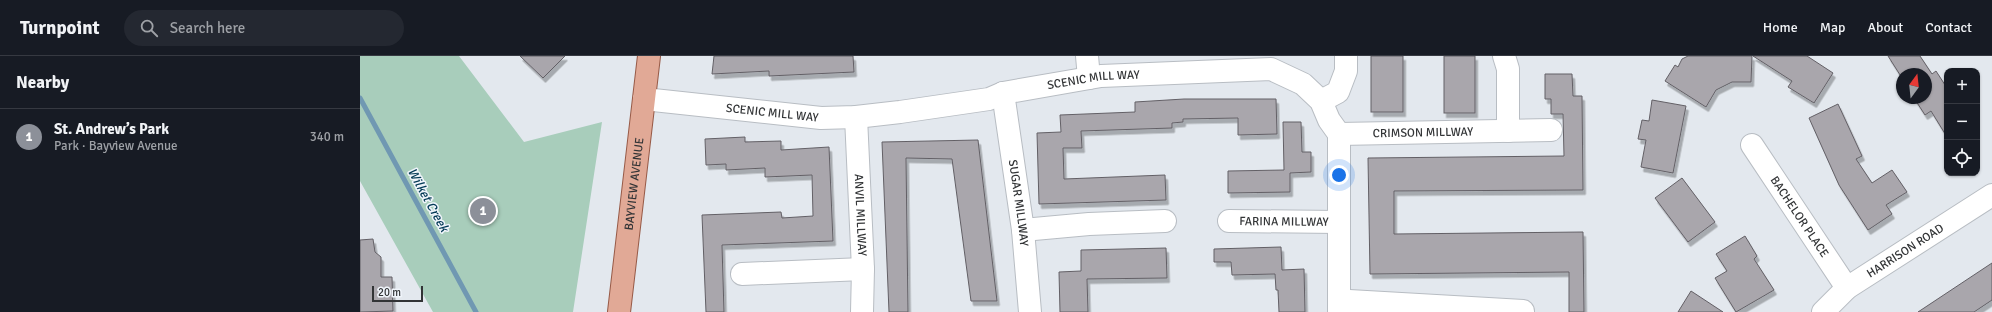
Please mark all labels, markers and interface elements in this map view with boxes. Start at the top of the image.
search box [124,10,404,46]
text: Turnpoint [20,16,100,40]
icon: search [138,17,160,39]
text: Search here [170,19,245,37]
text: Home [1763,19,1798,36]
text: Map [1820,19,1845,36]
text: About [1867,19,1903,36]
text: Contact [1925,19,1972,36]
street label: SCENIC MILL WAY [1046,67,1140,93]
north arrow [1896,68,1932,104]
map controls [1944,68,1980,176]
button: + [1944,68,1980,104]
text: Nearby [16,72,69,93]
street label: SCENIC MILL WAY [725,100,819,125]
button: − [1944,104,1980,140]
text: St. Andrew’s Park [54,120,169,138]
street label: CRIMSON MILLWAY [1373,124,1473,141]
text: 1 [25,129,33,145]
text: 340 m [310,129,344,145]
street label: BAYVIEW AVENUE [621,136,647,231]
text: Park · Bayview Avenue [54,138,178,154]
button: locate [1944,140,1980,176]
street label: SUGAR MILLWAY [1005,159,1032,247]
water label: Wilket Creek [404,165,453,236]
your location [1329,165,1349,185]
street label: ANVIL MILLWAY [851,173,870,256]
street label: BACHELOR PLACE [1767,173,1832,260]
pin: 1 [470,196,496,226]
street label: FARINA MILLWAY [1239,214,1329,229]
street label: HARRISON ROAD [1864,220,1947,281]
scale bar [372,284,423,303]
text: 20 m [378,286,401,299]

